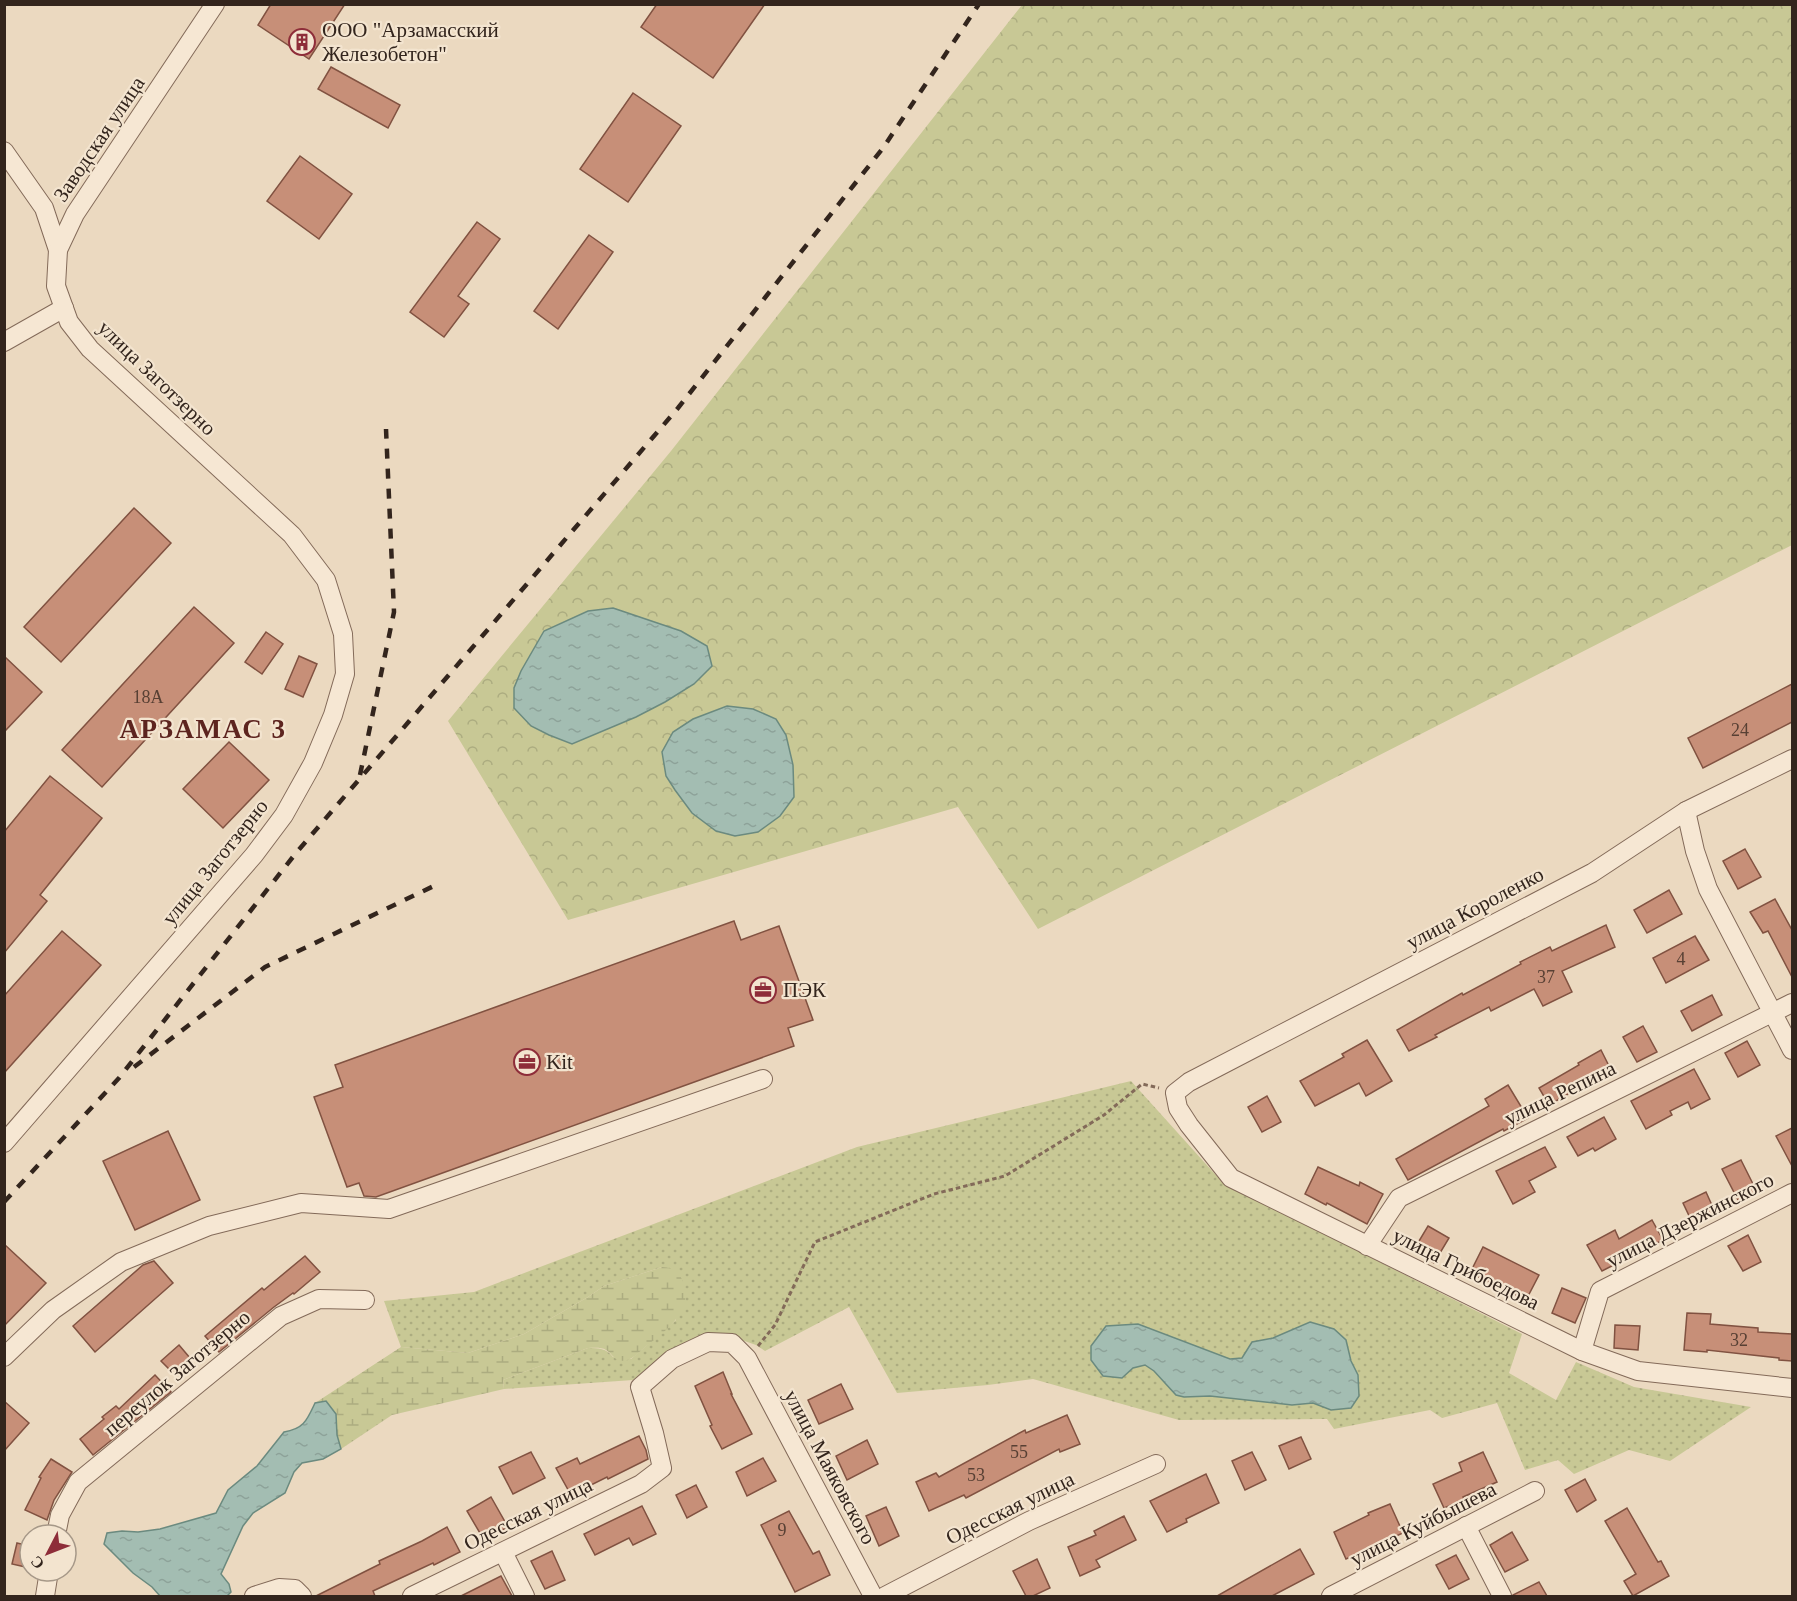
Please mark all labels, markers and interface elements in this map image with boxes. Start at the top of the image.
place label: ООО "Арзамасский Железобетон" [322,18,499,66]
building icon: ООО "Арзамасский Железобетон" [287,27,317,57]
street label: Заводская улица [48,71,150,206]
street label: улица Заготзерно [93,316,221,440]
house number: 18А [133,687,164,707]
district label: АРЗАМАС 3 [120,714,286,744]
house number: 24 [1731,720,1749,740]
street label: улица Заготзерно [157,794,273,930]
street label: улица Короленко [1402,862,1548,954]
house number: 4 [1677,949,1686,969]
house number: 37 [1537,967,1555,987]
office icon: ПЭК [748,975,778,1005]
place label: ПЭК [783,978,827,1002]
office icon: Kit [512,1047,542,1077]
place label: Kit [546,1050,573,1074]
street label: улица Репина [1500,1055,1620,1130]
street label: улица Дзержинского [1602,1167,1778,1273]
street label: улица Грибоедова [1389,1223,1544,1315]
street label: переулок Заготзерно [99,1305,255,1441]
house number: 32 [1730,1330,1748,1350]
street label: улица Маяковского [779,1386,881,1548]
house number: 55 [1010,1442,1028,1462]
house number: 53 [967,1465,985,1485]
street label: Одесская улица [942,1466,1079,1549]
street label: Одесская улица [460,1472,597,1555]
street label: улица Куйбышева [1346,1477,1501,1571]
house number: 9 [778,1520,787,1540]
north arrow [18,1523,78,1583]
text: С [27,1553,47,1573]

